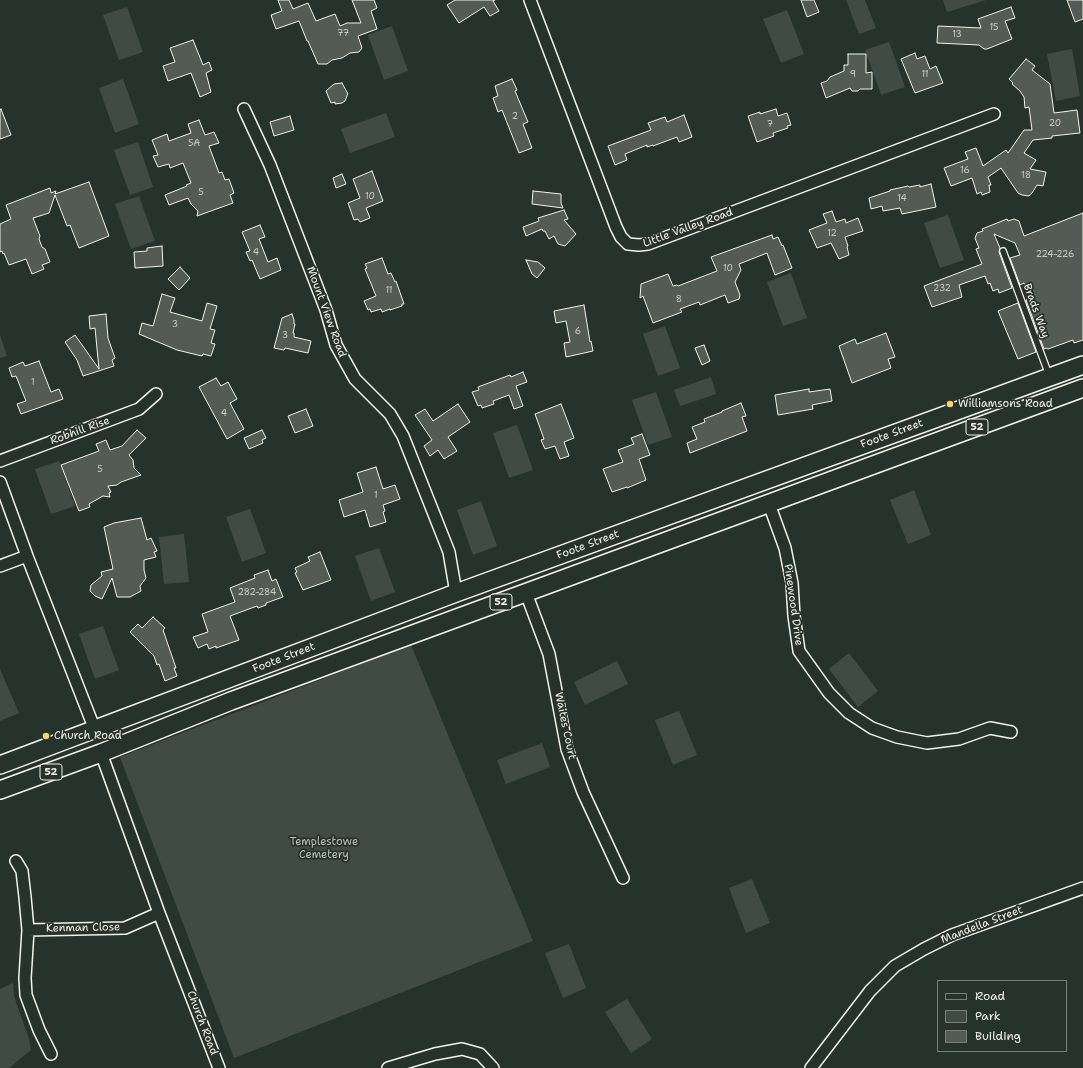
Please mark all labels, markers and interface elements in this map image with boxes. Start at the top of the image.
house number: 15 [989,23,999,33]
house number: 77 [337,29,349,39]
house number: 13 [952,30,962,40]
house number: 9 [850,70,856,80]
house number: 11 [921,70,929,80]
house number: 2 [512,112,518,122]
house number: 20 [1049,119,1061,129]
house number: 7 [767,120,773,130]
house number: 5A [188,139,200,149]
house number: 16 [960,166,970,176]
house number: 18 [1021,171,1031,181]
house number: 5 [198,188,204,198]
house number: 10 [365,192,375,202]
house number: 14 [897,194,907,204]
street label: Little Valley Road [641,206,735,250]
house number: 12 [827,229,837,239]
house number: 4 [253,248,259,258]
house number: 224-226 [1036,250,1074,260]
house number: 10 [723,264,733,274]
street label: Mount View Road [303,265,349,359]
street label: Brads Way [1020,282,1052,340]
house number: 232 [933,284,951,294]
house number: 11 [385,286,393,296]
house number: 8 [676,295,682,305]
house number: 3 [172,320,178,330]
house number: 6 [575,327,581,337]
house number: 3 [282,331,288,341]
house number: 1 [31,378,35,388]
place label: Williamsons Road [958,397,1053,411]
marker: Williamsons Road [945,399,955,409]
house number: 4 [221,409,227,419]
street label: Robhill Rise [48,414,112,448]
street label: Foote Street [859,417,925,451]
road number: 52 [966,419,988,435]
house number: 5 [97,465,103,475]
house number: 1 [374,491,378,501]
street label: Foote Street [555,528,621,562]
street label: Pinewood Drive [781,563,805,647]
house number: 282-284 [238,588,276,598]
road number: 52 [490,594,512,610]
street label: Foote Street [251,640,317,676]
street label: Waites Court [551,691,579,761]
place label: Church Road [54,729,122,743]
marker: Church Road [41,731,51,741]
road number: 52 [40,764,62,780]
park label: Templestowe Cemetery [290,835,358,861]
street label: Mandella Street [939,903,1025,947]
street label: Kenman Close [46,921,120,935]
legend [937,980,1067,1052]
text: Road [975,988,1005,1004]
street label: Church Road [184,989,220,1057]
text: Park [975,1008,1001,1024]
text: Building [975,1028,1021,1044]

